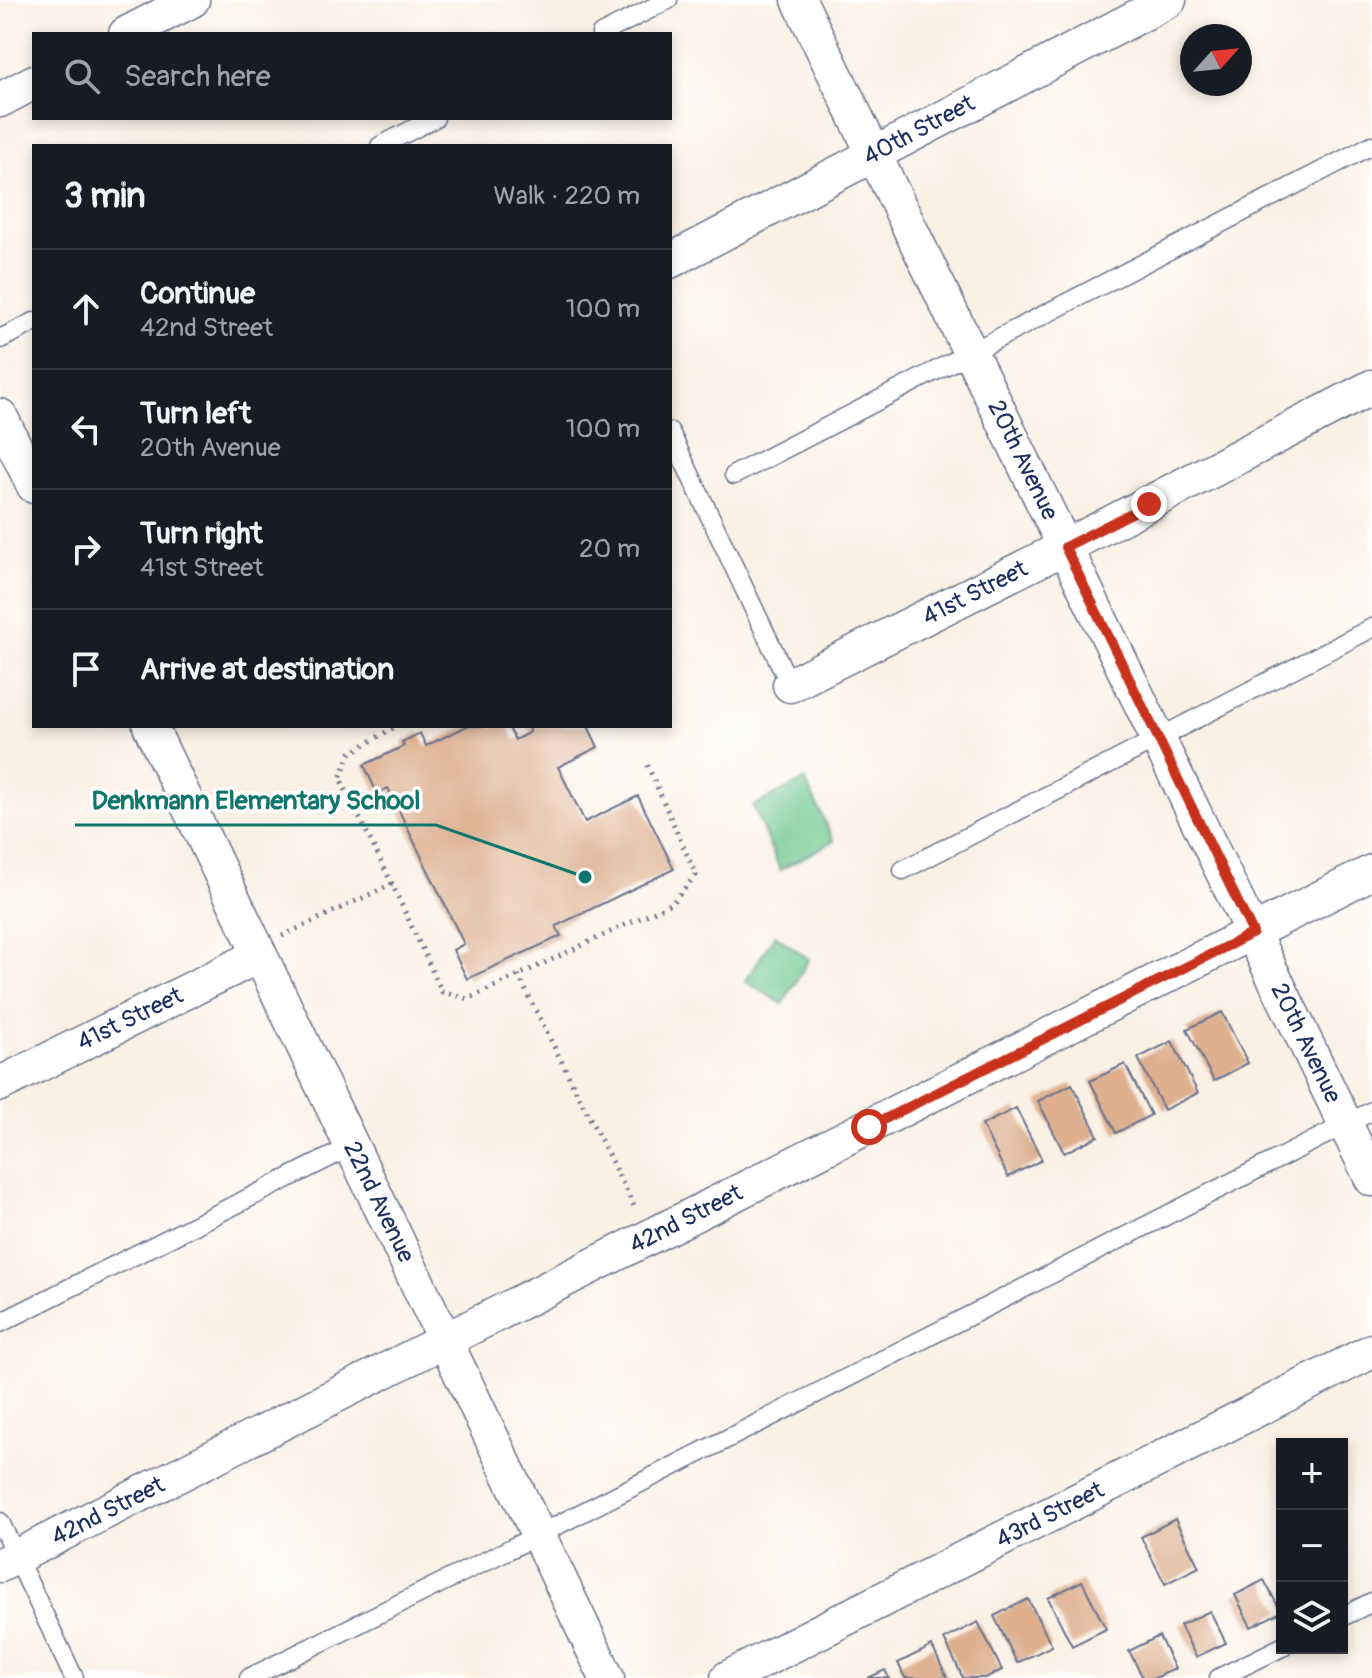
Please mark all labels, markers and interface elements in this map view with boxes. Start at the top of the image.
north arrow [1180,24,1252,96]
search box [32,32,672,120]
icon: search [60,54,104,98]
text: Search here [124,58,271,95]
street label: 40th Street [859,89,980,171]
text: 3 min [64,175,146,218]
text: Walk · 220 m [493,180,640,212]
text: Continue [140,275,255,312]
icon: ahead [64,287,108,331]
text: 100 m [566,293,640,325]
text: 42nd Street [140,312,273,344]
text: Turn left [140,395,251,432]
street label: 20th Avenue [982,395,1065,525]
icon: left [64,407,108,451]
text: 100 m [566,413,640,445]
text: 20th Avenue [140,432,281,464]
route end [1131,486,1167,522]
text: Turn right [140,515,263,552]
icon: right [64,527,108,571]
text: 20 m [579,533,640,565]
text: 41st Street [140,552,264,584]
street label: 41st Street [918,554,1033,632]
icon: arrive [64,647,108,691]
text: Arrive at destination [140,651,394,688]
callout: Denkmann Elementary School [75,775,436,825]
text: Denkmann Elementary School [91,785,421,817]
street label: 20th Avenue [1265,978,1348,1108]
street label: 41st Street [72,981,188,1057]
route start [851,1109,887,1145]
street label: 22nd Avenue [337,1137,421,1267]
street label: 42nd Street [625,1178,748,1260]
map controls [1276,1438,1348,1654]
button: + [1276,1438,1348,1510]
street label: 42nd Street [47,1470,170,1552]
street label: 43rd Street [991,1475,1109,1555]
button: − [1276,1510,1348,1582]
button: layers [1276,1582,1348,1654]

